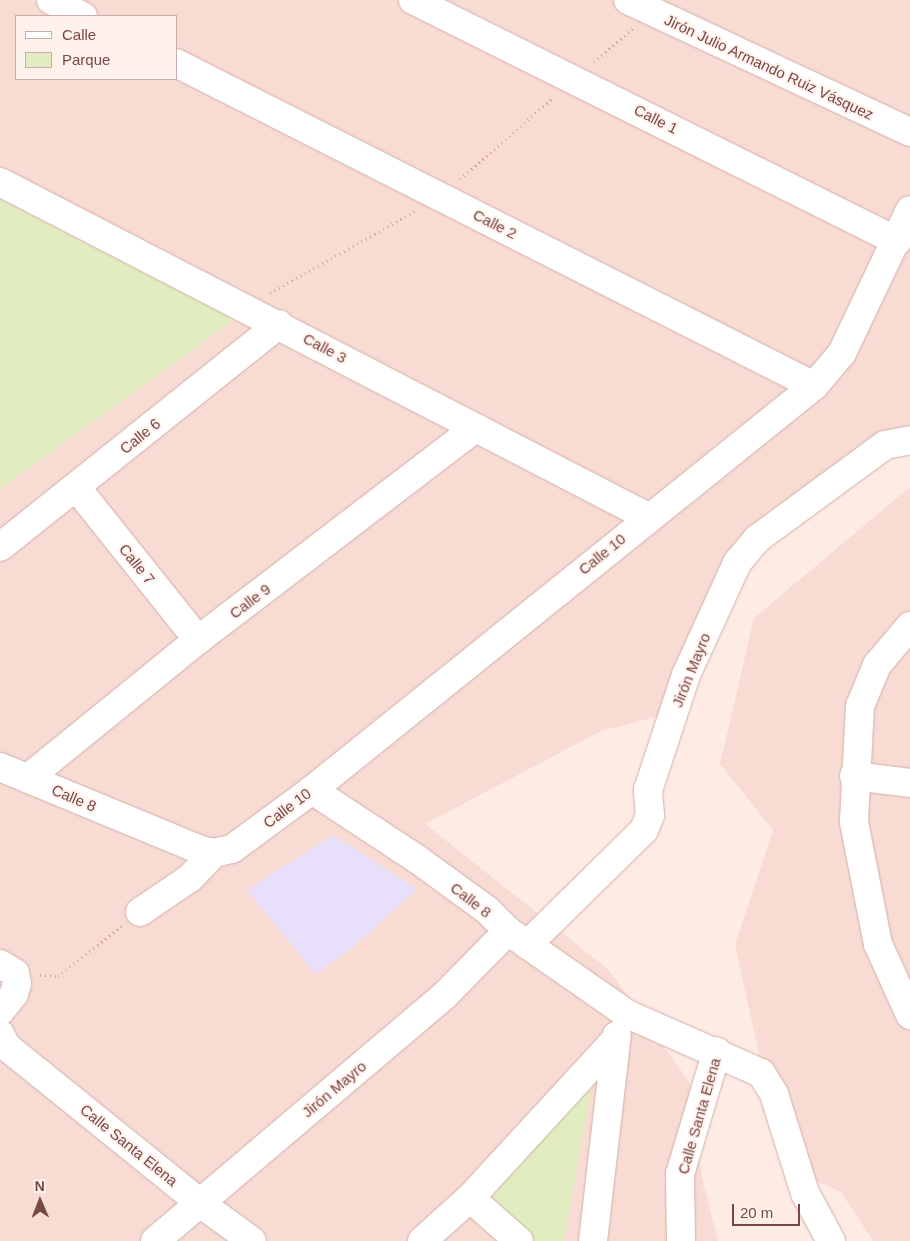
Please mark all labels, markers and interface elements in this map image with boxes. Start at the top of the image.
street label: Jirón Julio Armando Ruiz Vásquez [661,10,877,124]
legend [15,15,178,80]
text: Calle [62,26,96,43]
text: Parque [62,51,110,68]
street label: Calle 1 [631,100,681,138]
street label: Calle 2 [470,205,520,243]
street label: Calle 3 [300,329,350,367]
street label: Calle 6 [116,414,164,458]
street label: Calle 10 [575,530,629,578]
street label: Calle 7 [115,540,159,588]
street label: Calle 9 [226,580,274,622]
street label: Jirón Mayro [668,630,714,710]
street label: Calle 8 [49,781,99,815]
street label: Calle 10 [260,784,314,832]
street label: Calle 8 [447,879,495,921]
street label: Calle Santa Elena [674,1056,724,1176]
street label: Jirón Mayro [298,1057,370,1121]
street label: Calle Santa Elena [77,1100,181,1190]
north arrow [15,1176,65,1226]
text: N [35,1178,45,1194]
scale bar [735,1194,802,1226]
text: 20 m [740,1204,773,1221]

